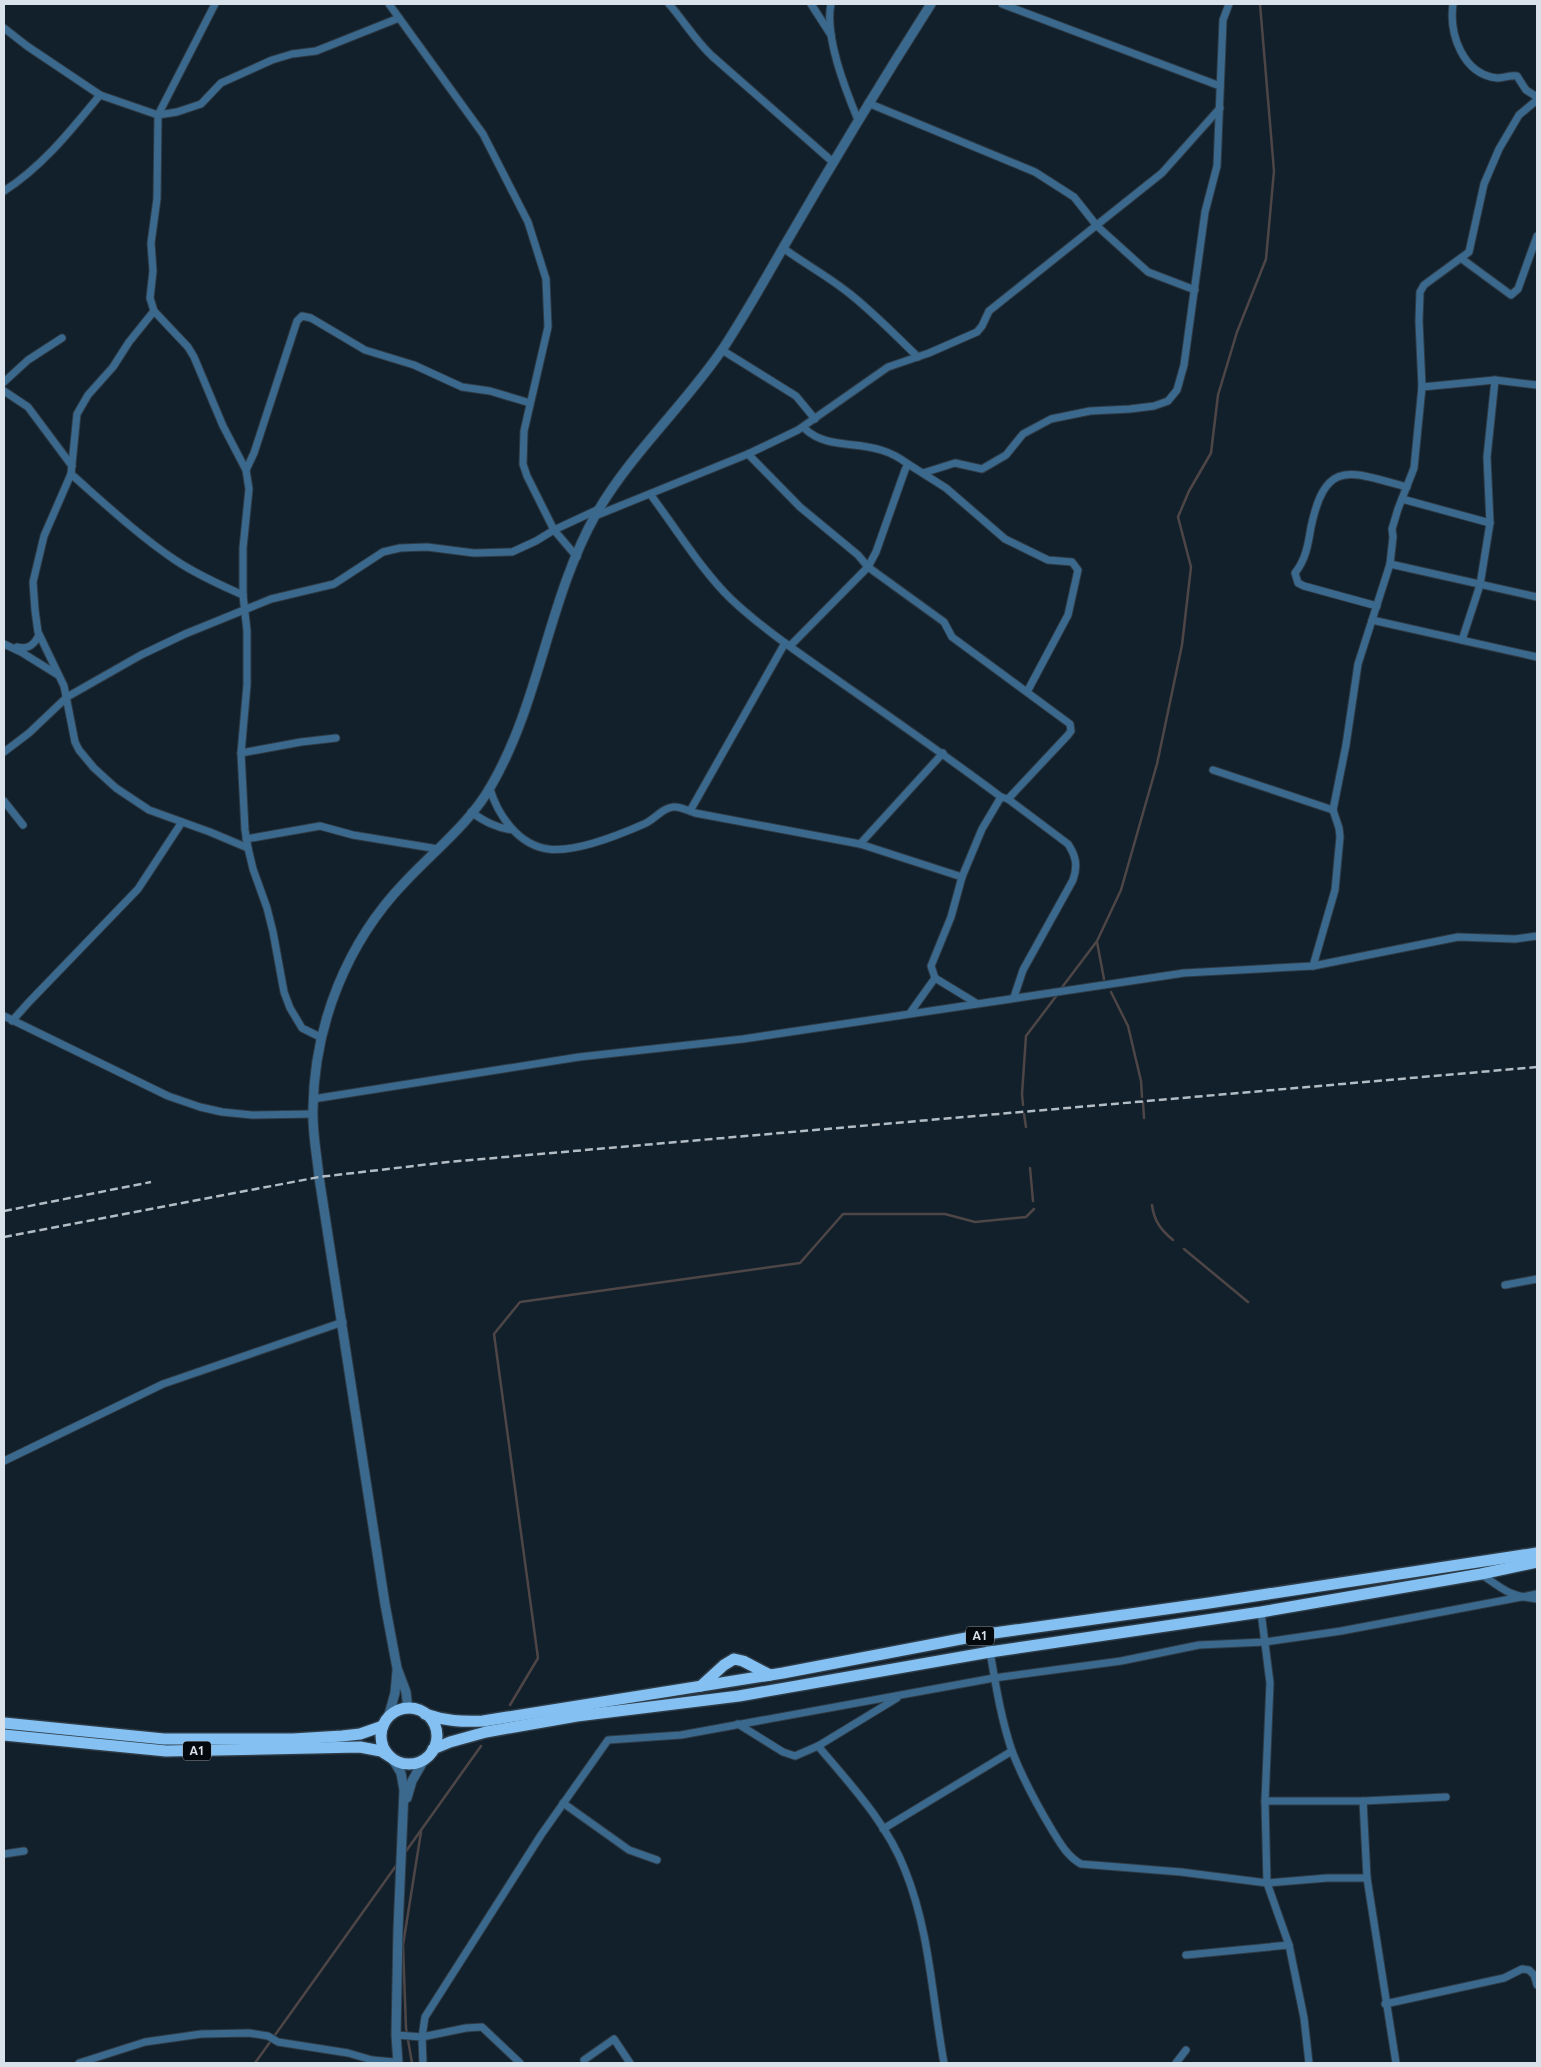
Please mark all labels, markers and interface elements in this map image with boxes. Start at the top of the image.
road number: A1 [966,1626,994,1645]
road number: A1 [183,1742,211,1760]

